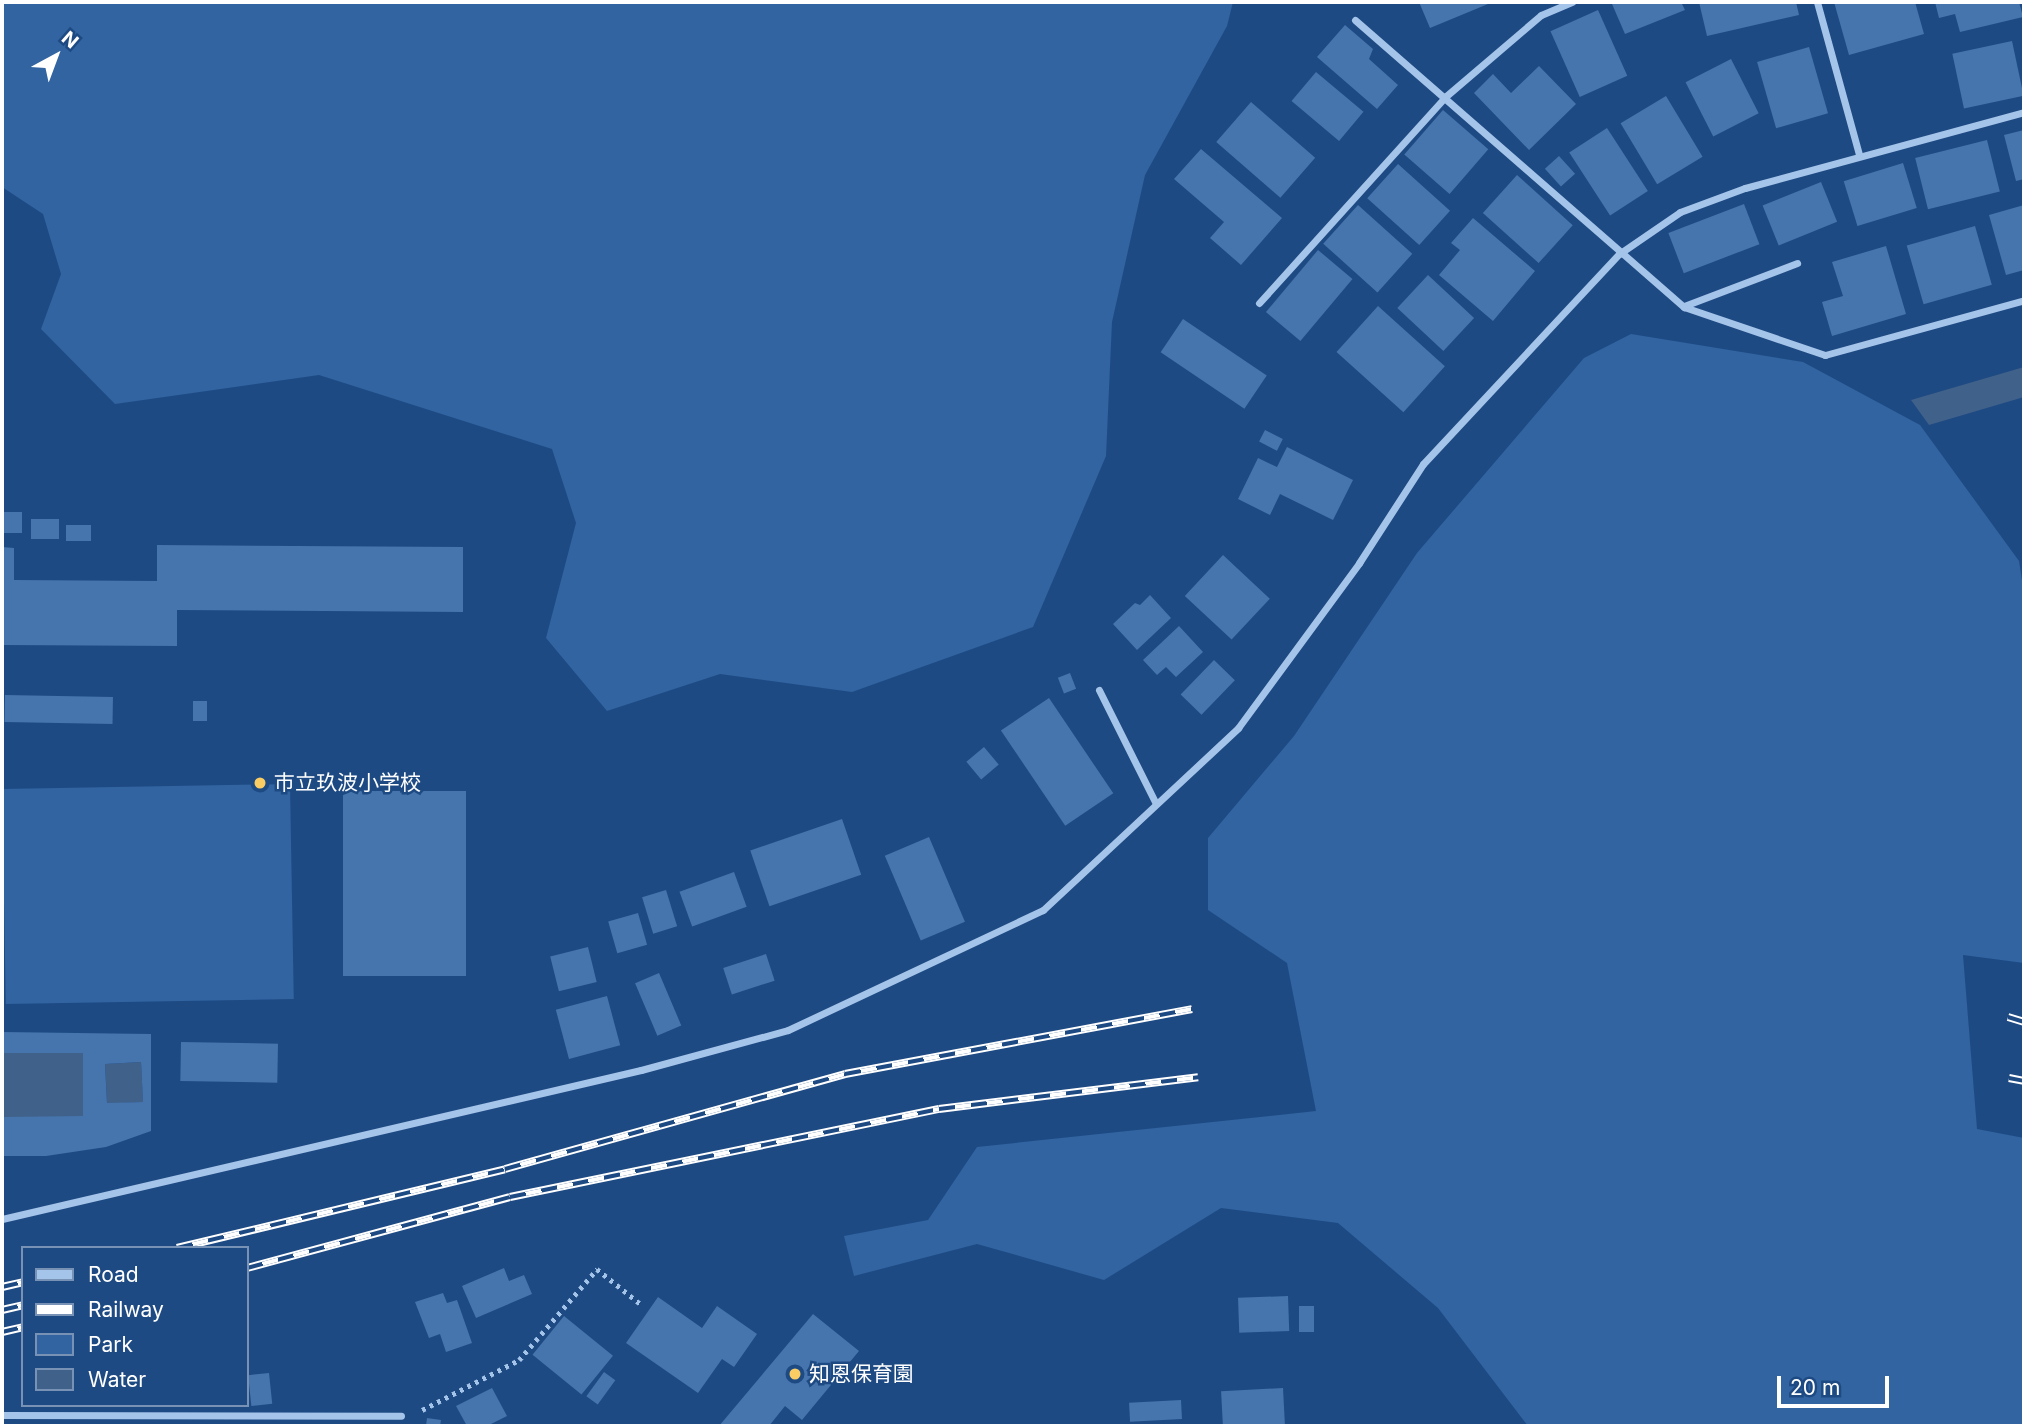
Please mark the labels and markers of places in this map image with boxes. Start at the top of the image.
place label: 市立玖波小学校 [274,770,421,796]
marker: 市立玖波小学校 [252,775,268,791]
place label: 知恩保育園 [809,1361,914,1387]
marker: 知恩保育園 [787,1366,803,1382]

